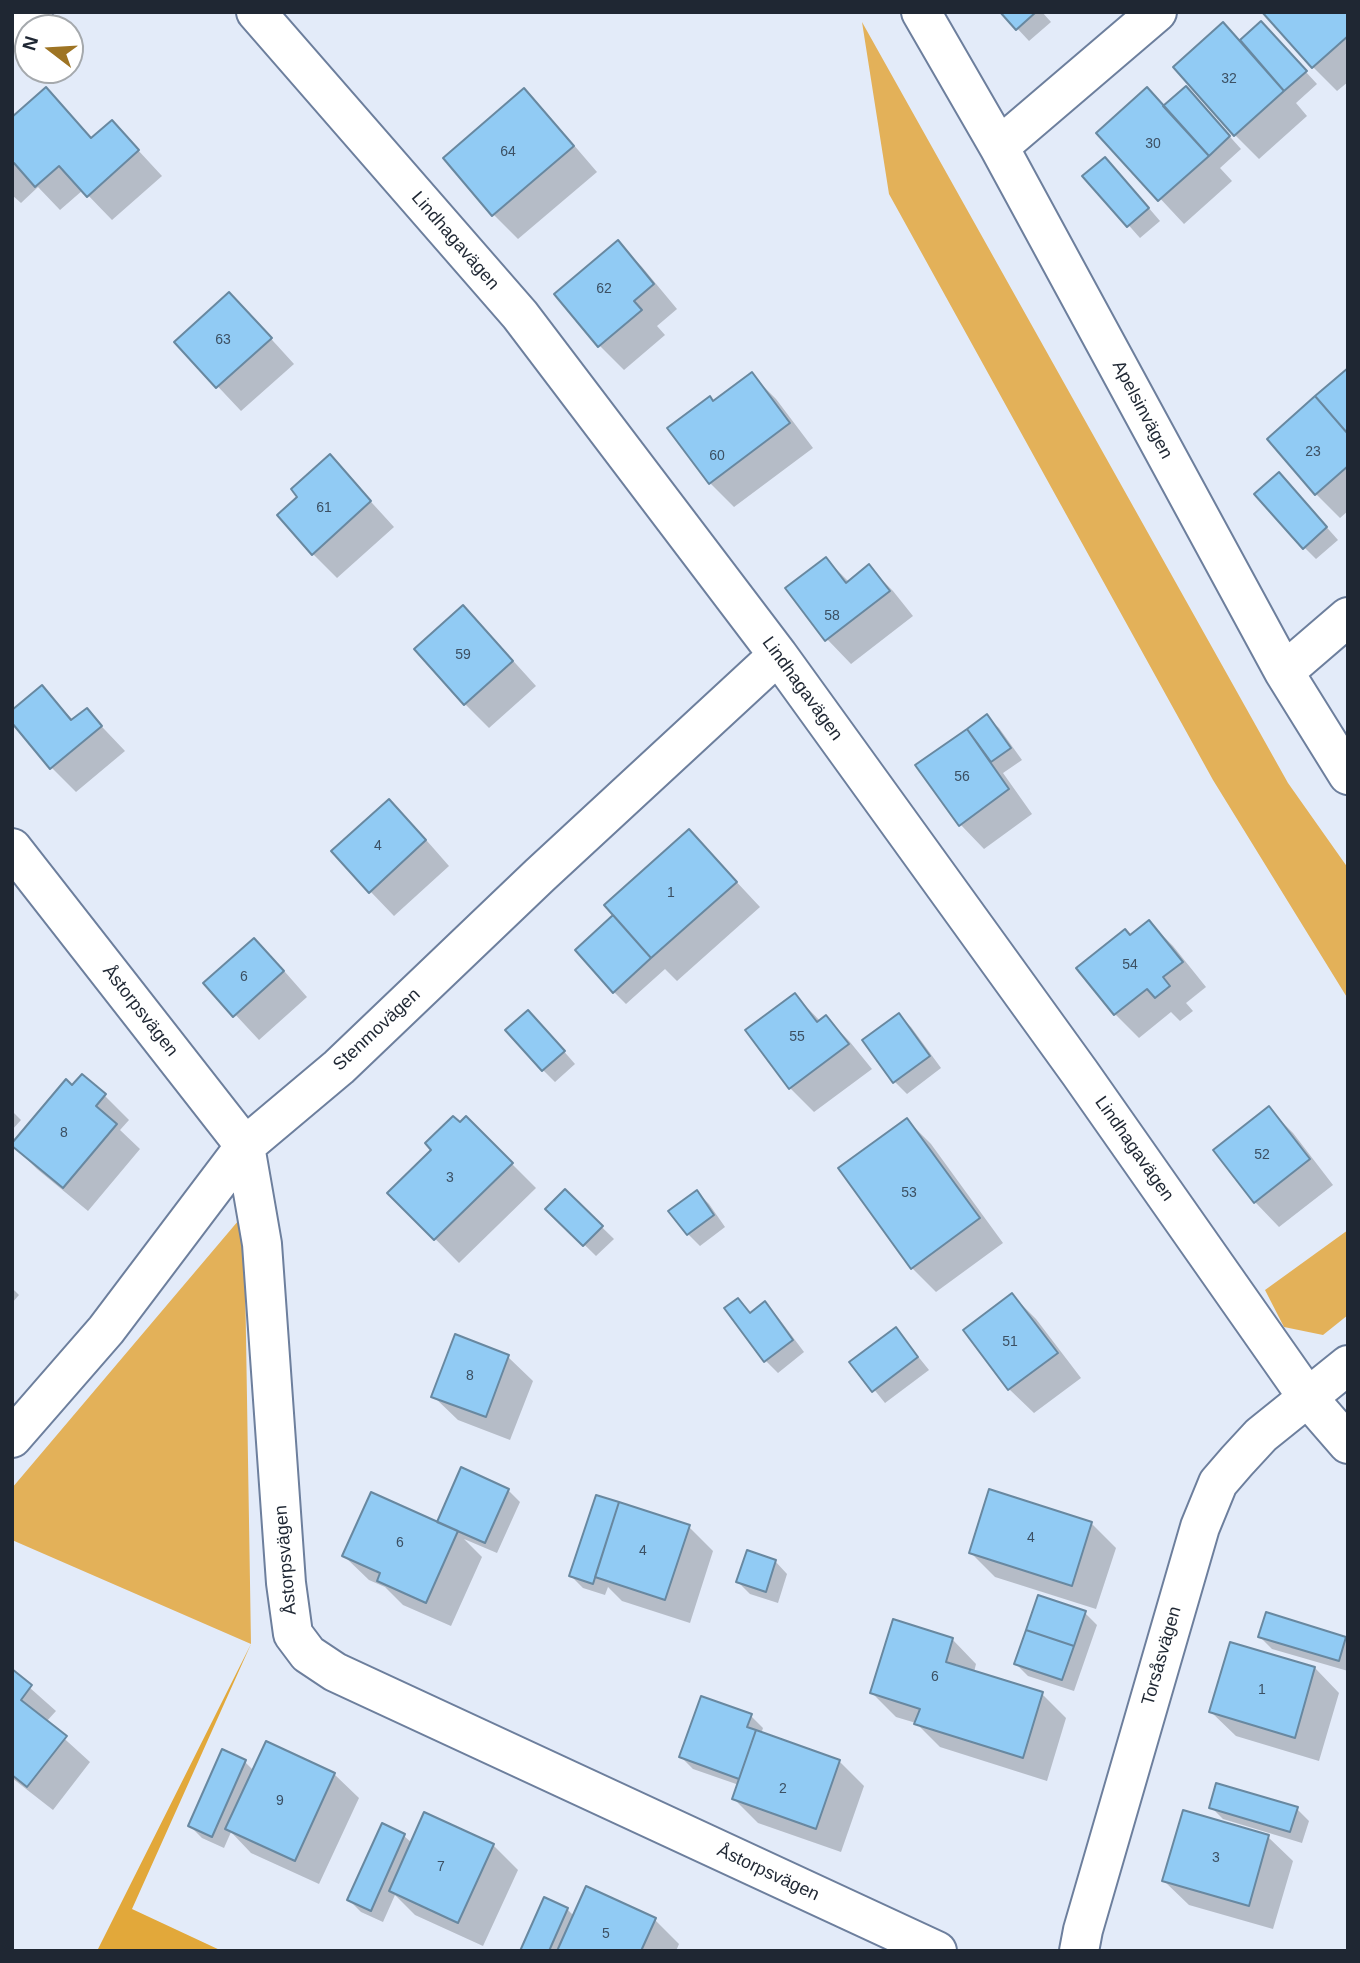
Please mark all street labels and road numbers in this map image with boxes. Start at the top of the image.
street label: Lindhagavägen [406,187,504,295]
street label: Apelsinvägen [1107,357,1177,463]
street label: Lindhagavägen [757,633,847,745]
street label: Åstorpsvägen [98,961,182,1061]
street label: Stenmovägen [329,984,425,1076]
street label: Lindhagavägen [1090,1092,1178,1206]
street label: Åstorpsvägen [270,1504,302,1616]
street label: Torsåsvägen [1138,1604,1186,1708]
street label: Åstorpsvägen [714,1840,822,1906]

